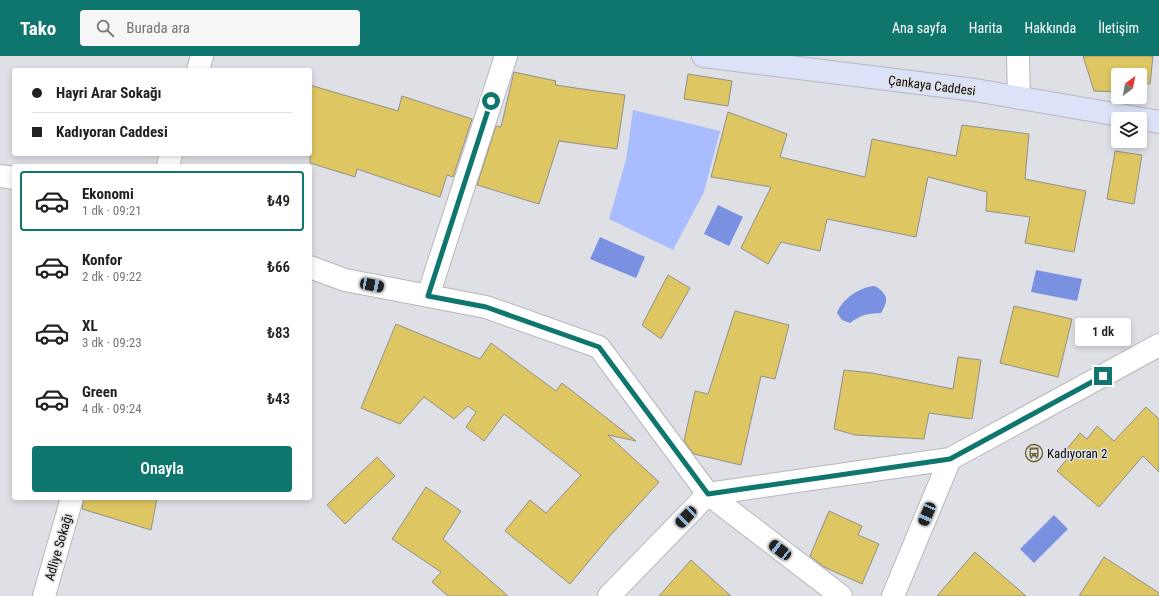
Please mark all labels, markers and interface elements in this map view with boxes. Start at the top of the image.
search box [80,10,360,46]
text: Tako [20,17,56,40]
icon: search [94,17,116,39]
text: Burada ara [126,19,190,37]
text: Ana sayfa [892,20,947,36]
text: Harita [969,20,1002,36]
text: Hakkında [1024,20,1076,36]
text: İletişim [1098,20,1139,36]
north arrow [1111,68,1147,104]
map controls [1111,68,1147,148]
street label: Çankaya Caddesi [887,73,976,98]
text: Hayri Arar Sokağı [56,84,162,102]
route start [482,92,500,110]
button: layers [1111,112,1147,148]
text: Kadıyoran Caddesi [56,123,168,141]
icon: car [34,183,70,219]
text: Ekonomi [82,185,134,203]
text: ₺49 [267,192,290,210]
text: 1 dk · 09:21 [82,203,142,218]
icon: car [34,249,70,285]
text: Konfor [82,251,122,269]
text: ₺66 [267,258,290,276]
text: 2 dk · 09:22 [82,269,142,284]
car [359,277,385,293]
icon: car [34,315,70,351]
text: XL [82,317,98,335]
callout: 1 dk [1075,318,1131,346]
text: ₺83 [267,324,290,342]
text: 1 dk [1092,324,1114,339]
text: 3 dk · 09:23 [82,335,142,350]
route end [1094,367,1112,385]
icon: car [34,381,70,417]
text: Green [82,383,117,401]
text: ₺43 [267,390,290,408]
text: 4 dk · 09:24 [82,401,142,416]
bus stop icon: Kadıyoran 2 [1024,443,1044,463]
button: Onayla [32,446,292,492]
place label: Kadıyoran 2 [1047,446,1107,461]
car [917,501,937,527]
car [673,504,699,530]
street label: Adliye Sokağı [42,512,75,582]
car [767,538,793,562]

